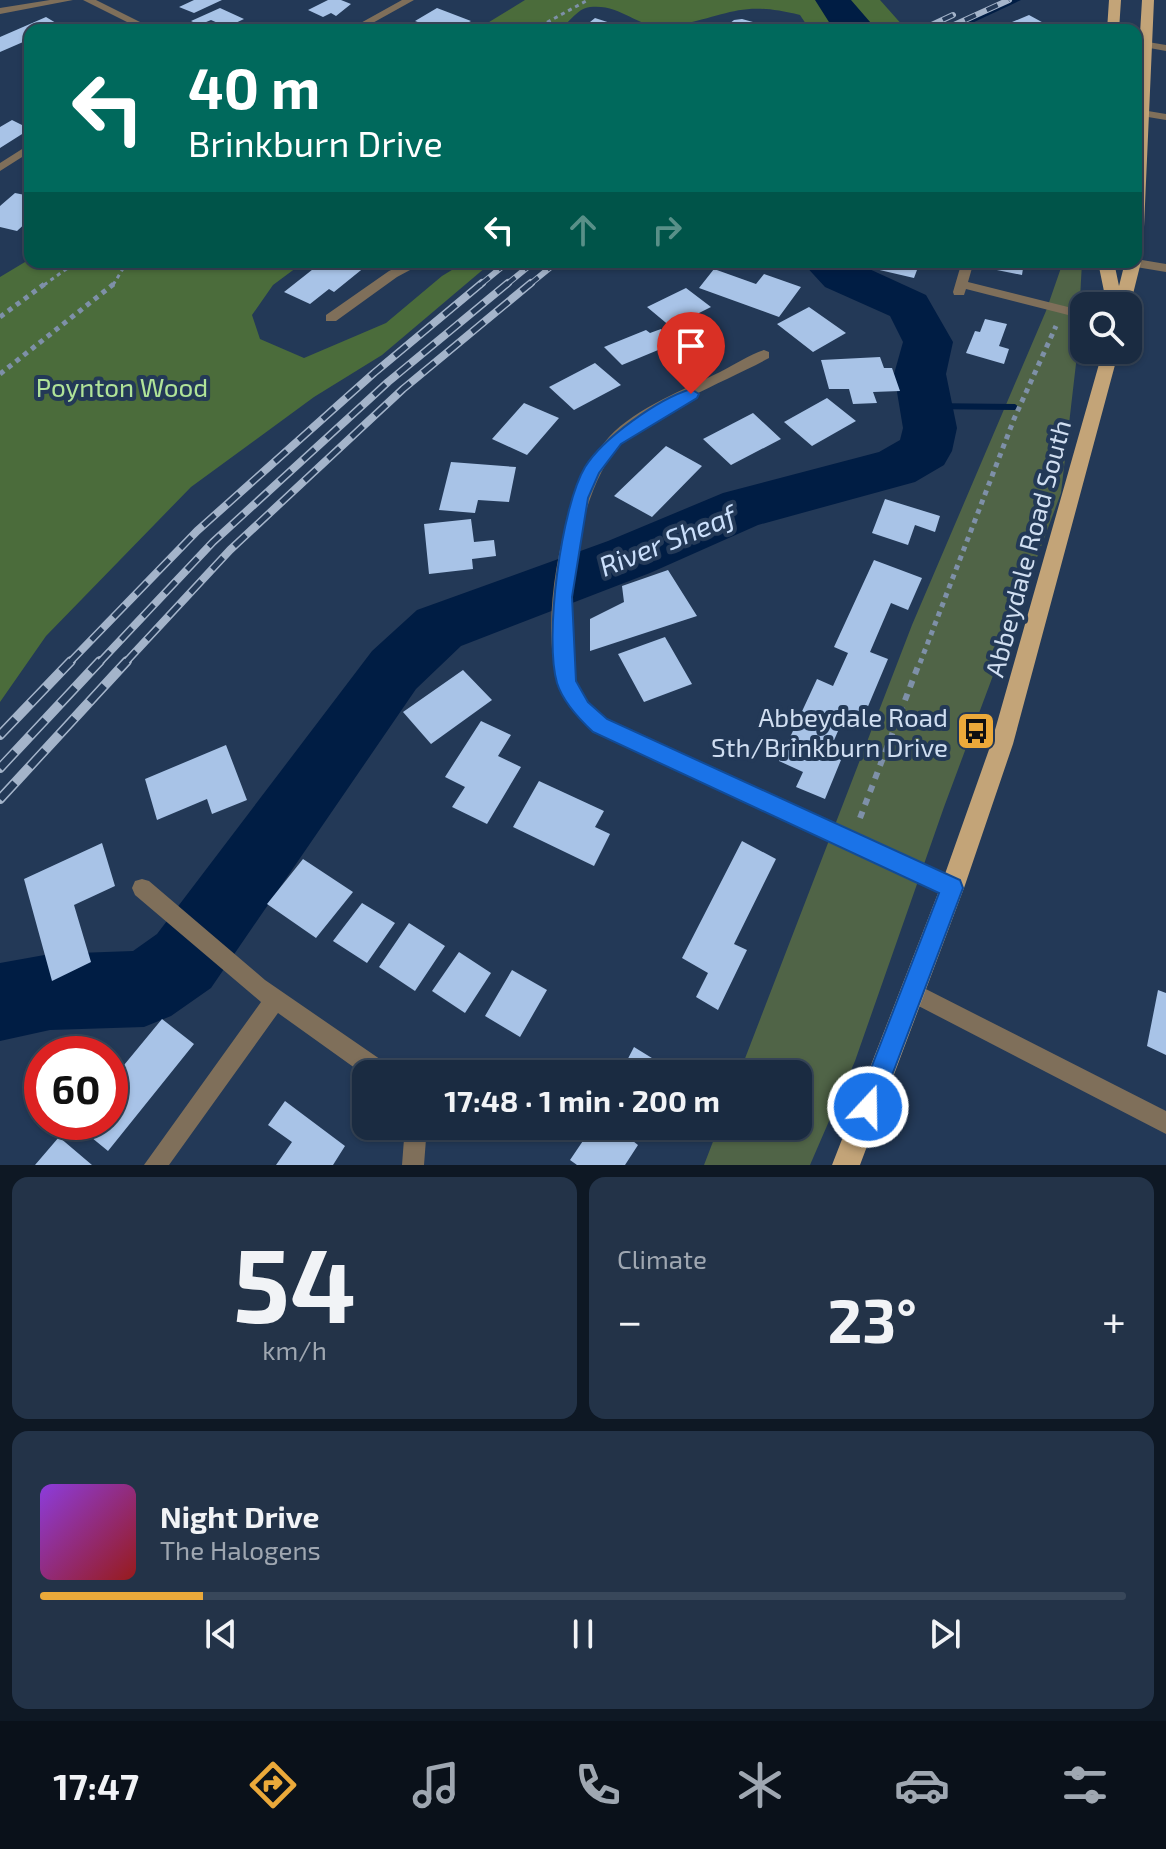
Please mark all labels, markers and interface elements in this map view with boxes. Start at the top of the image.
text: 40 m [188,53,320,120]
icon: left [56,56,160,160]
text: Brinkburn Drive [188,121,443,164]
icon: left [477,208,521,252]
icon: ahead [561,208,605,252]
icon: right [645,208,689,252]
map controls [1070,292,1142,364]
button: search [1070,292,1142,364]
pin [657,312,725,394]
icon: arrive [669,324,713,368]
park label: Poynton Wood [36,371,208,402]
street label: Abbeydale Road South [978,416,1076,680]
water label: River Sheaf [594,496,743,583]
place label: Abbeydale Road Sth/Brinkburn Drive [711,701,948,762]
bus stop icon: Abbeydale Road Sth/Brinkburn Drive [955,710,997,752]
speed limit sign: 60 [24,1036,128,1140]
position arrow [826,1065,910,1149]
text: 17:48 · 1 min · 200 m [444,1082,720,1118]
text: 54 [233,1219,356,1344]
text: Climate [617,1243,707,1274]
text: 23° [827,1283,917,1355]
text: − [617,1293,643,1346]
text: + [1102,1293,1126,1346]
text: km/h [262,1334,327,1365]
text: Night Drive [160,1498,319,1534]
text: The Halogens [160,1534,321,1565]
icon: previous [199,1612,243,1656]
icon: pause [561,1612,605,1656]
icon: next [923,1612,967,1656]
icon: directions [245,1757,301,1813]
icon: music [408,1757,464,1813]
icon: phone [570,1757,626,1813]
icon: climate [732,1757,788,1813]
icon: car [894,1757,950,1813]
icon: filters [1057,1757,1113,1813]
text: 17:47 [53,1764,139,1807]

